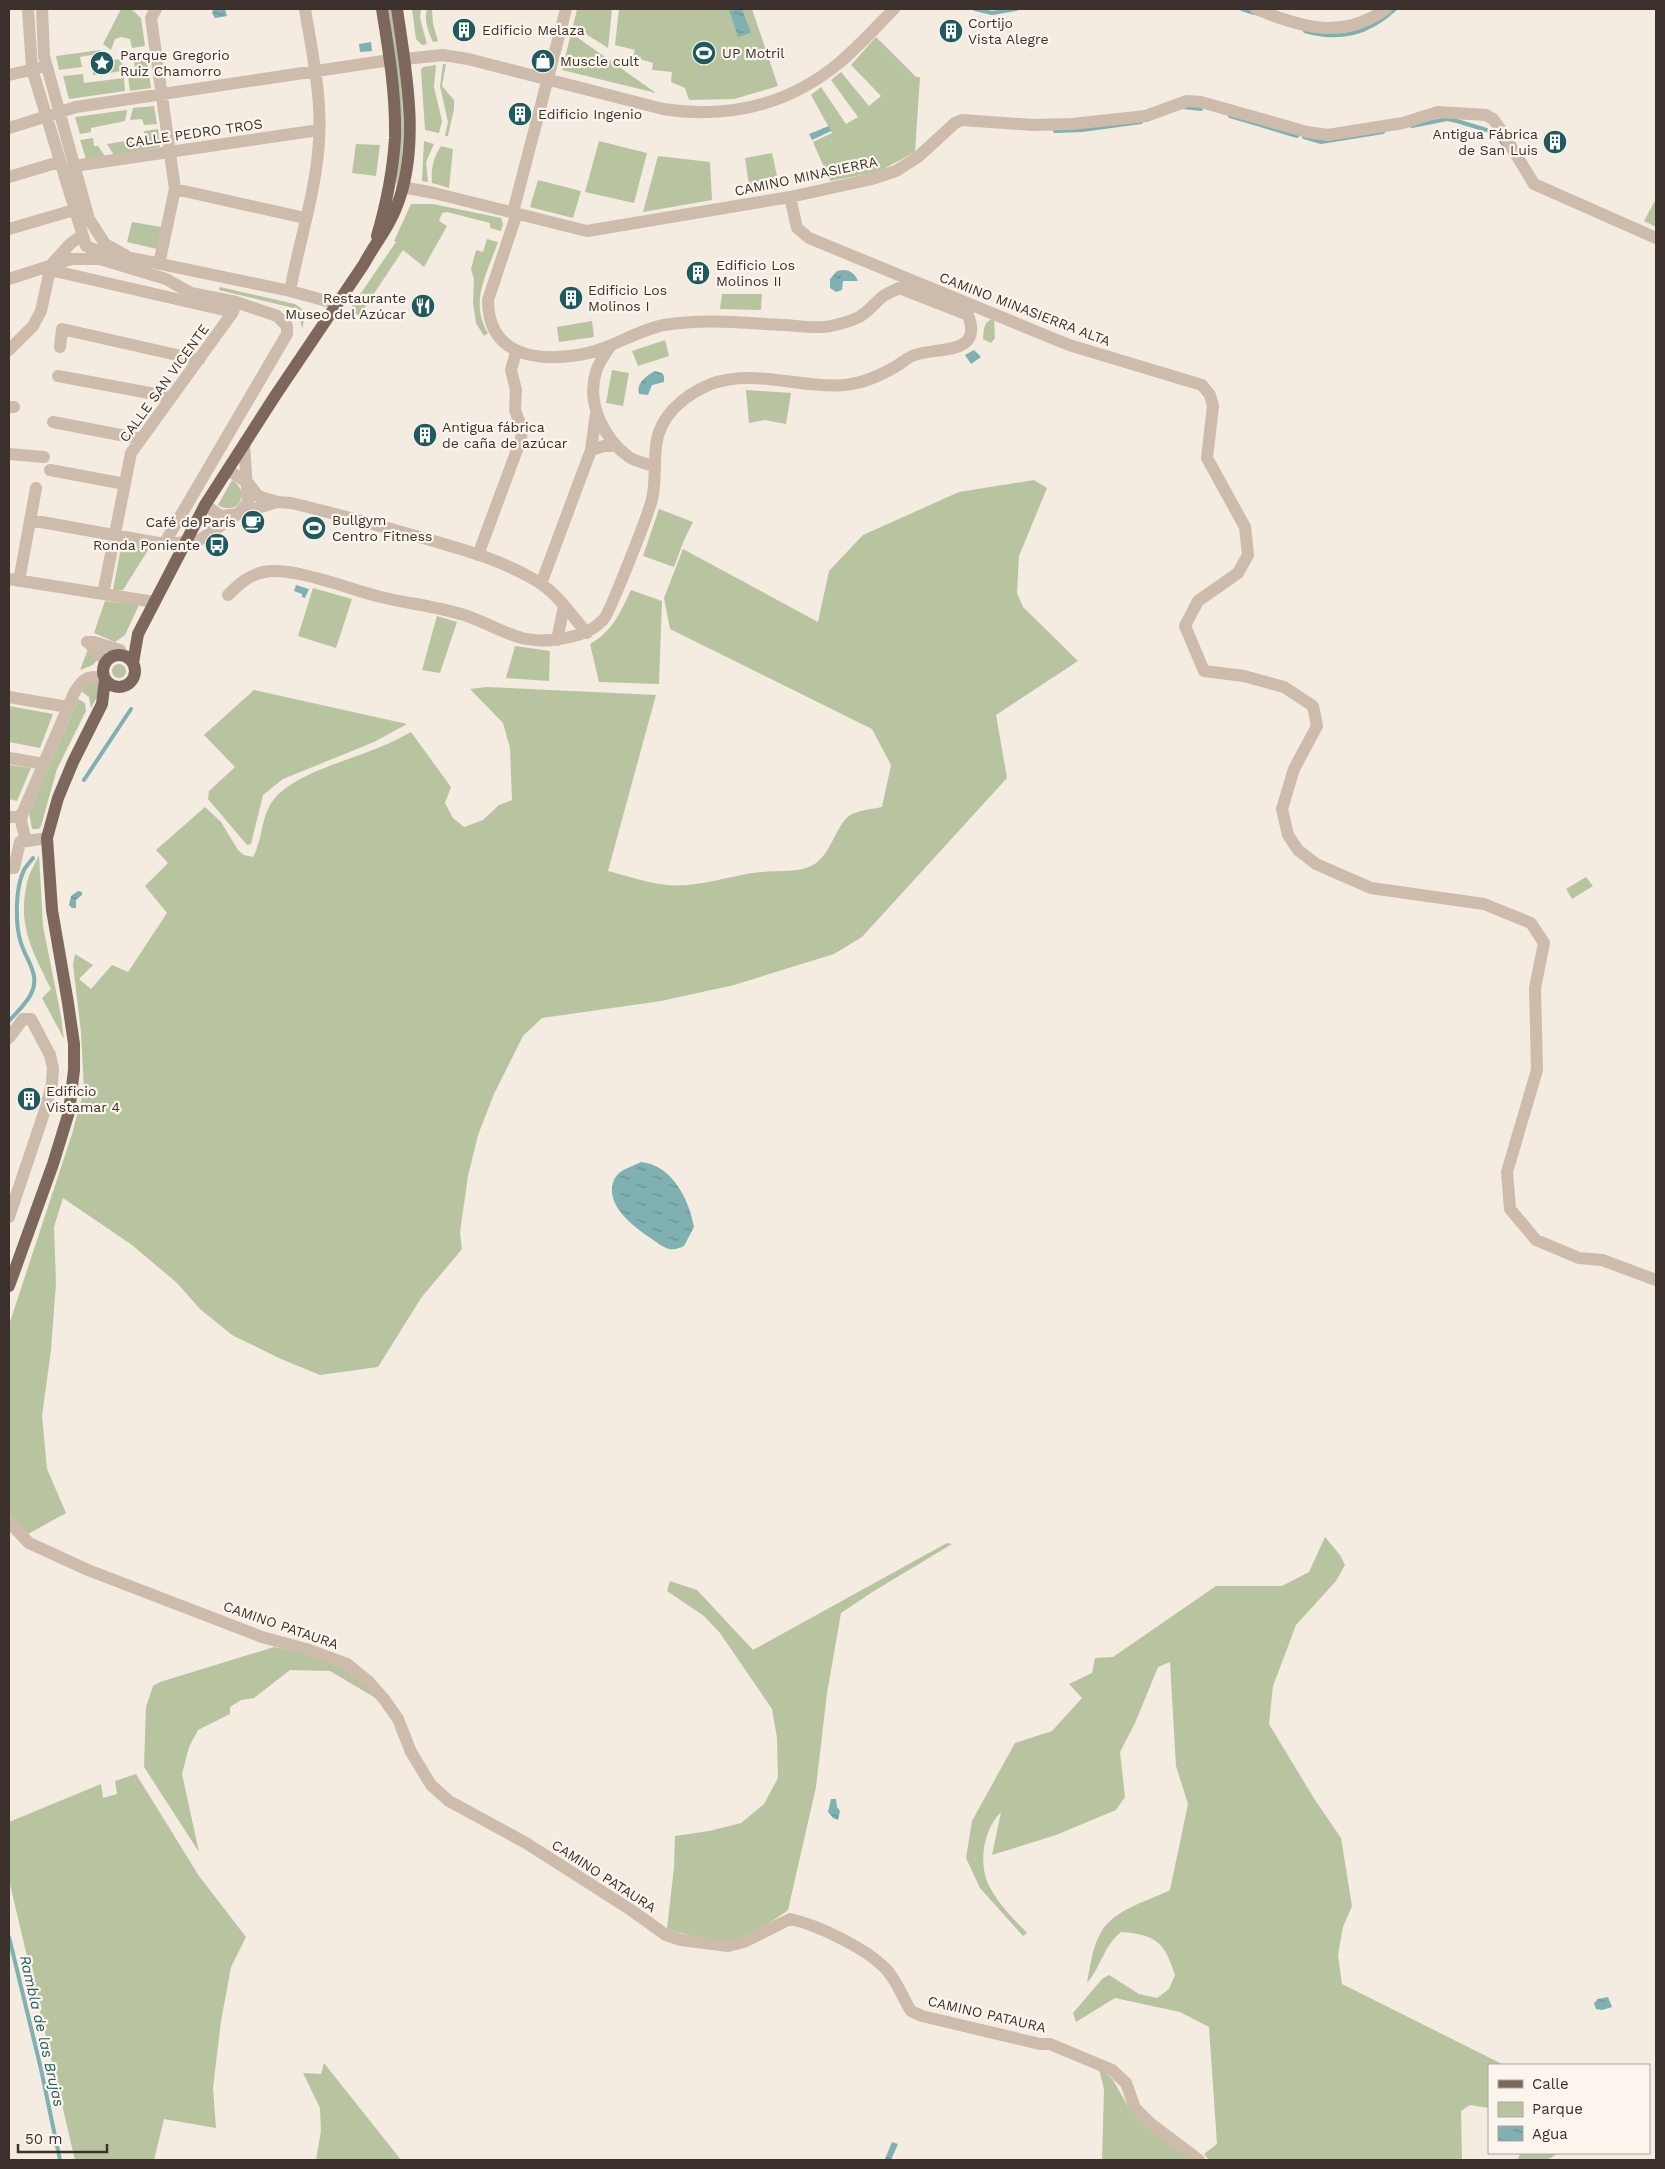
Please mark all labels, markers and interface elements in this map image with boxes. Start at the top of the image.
place label: Cortijo Vista Alegre [968,15,1048,47]
building icon: Edificio Melaza [451,17,477,43]
building icon: Cortijo Vista Alegre [938,18,964,44]
place label: Edificio Melaza [482,22,585,38]
sports icon: UP Motril [691,40,717,66]
place label: UP Motril [722,45,785,61]
place label: Parque Gregorio Ruiz Chamorro [120,47,230,79]
shop icon: Muscle cult [530,48,556,74]
place icon: Parque Gregorio Ruiz Chamorro [89,50,115,76]
place label: Muscle cult [560,53,639,69]
building icon: Edificio Ingenio [507,101,533,127]
place label: Edificio Ingenio [538,106,642,122]
street label: CALLE PEDRO TROS [125,115,264,151]
place label: Antigua Fábrica de San Luis [1432,126,1538,158]
building icon: Antigua Fábrica de San Luis [1542,129,1568,155]
street label: CAMINO MINASIERRA [733,153,879,199]
place label: Edificio Los Molinos II [716,257,795,289]
building icon: Edificio Los Molinos II [685,260,711,286]
street label: CAMINO MINASIERRA ALTA [937,269,1113,349]
place label: Edificio Los Molinos I [588,282,667,314]
building icon: Edificio Los Molinos I [558,285,584,311]
place label: Restaurante Museo del Azúcar [285,290,406,322]
restaurant icon: Restaurante Museo del Azúcar [410,293,436,319]
street label: CALLE SAN VICENTE [116,321,212,445]
place label: Antigua fábrica de caña de azúcar [442,419,568,451]
building icon: Antigua fábrica de caña de azúcar [412,422,438,448]
cafe icon: Café de París [240,509,266,535]
place label: Bullgym Centro Fitness [332,512,432,544]
place label: Café de París [145,514,236,530]
sports icon: Bullgym Centro Fitness [301,515,327,541]
bus stop icon: Ronda Poniente [204,532,230,558]
place label: Ronda Poniente [93,537,200,553]
place label: Edificio Vistamar 4 [46,1083,120,1115]
building icon: Edificio Vistamar 4 [16,1086,42,1112]
street label: CAMINO PATAURA [221,1598,341,1652]
street label: CAMINO PATAURA [549,1836,659,1916]
water label: Rambla de las Brujas [16,1953,68,2109]
street label: CAMINO PATAURA [926,1993,1048,2035]
legend [1488,2064,1650,2154]
text: Calle [1532,2075,1569,2093]
text: Parque [1532,2100,1583,2118]
scale bar [18,2122,106,2154]
text: Agua [1532,2125,1568,2143]
text: 50 m [25,2130,62,2148]

